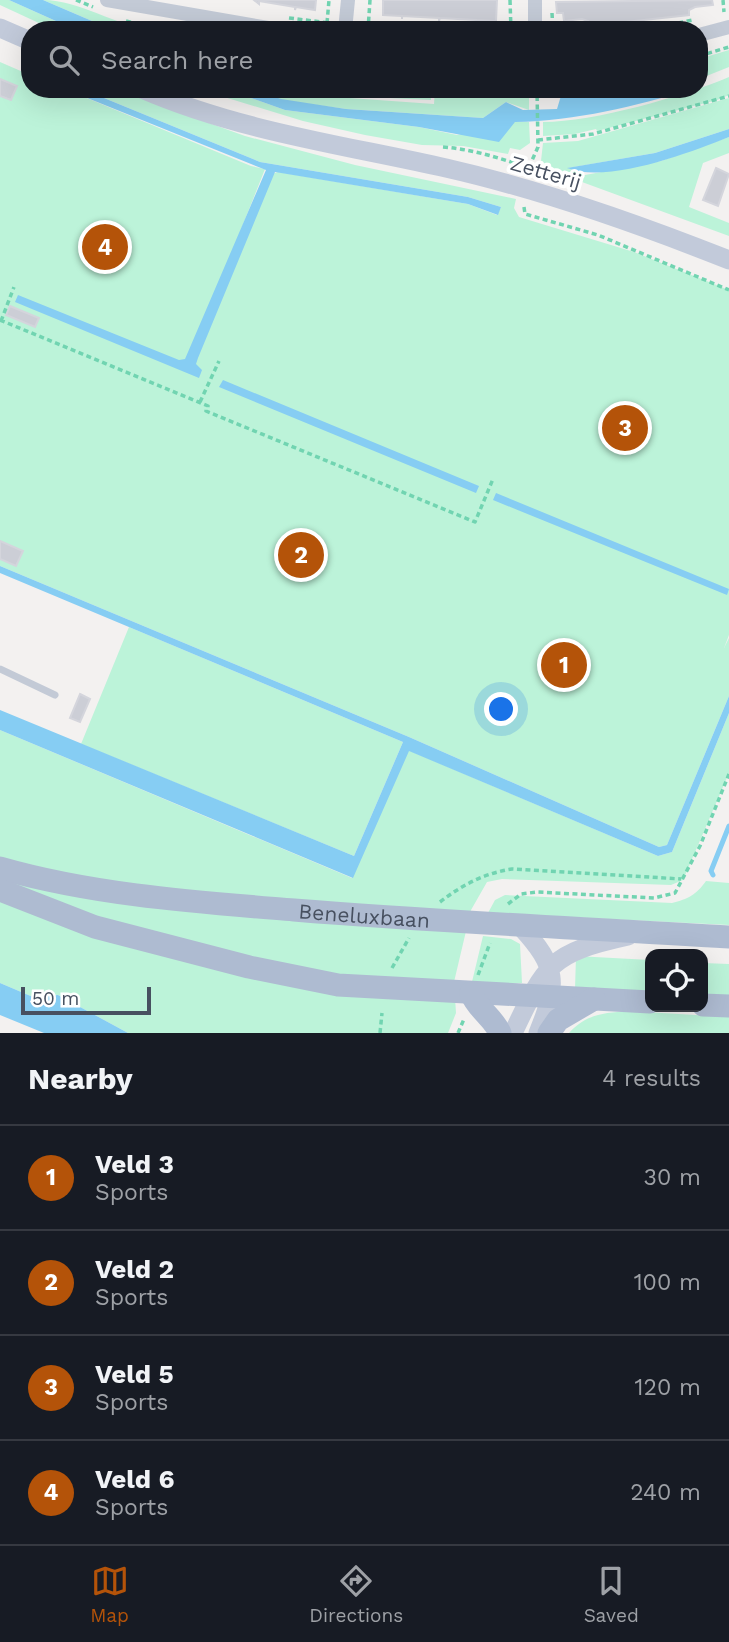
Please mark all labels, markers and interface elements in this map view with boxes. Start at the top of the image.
search box [21,21,708,98]
icon: search [45,41,83,79]
text: Search here [101,45,253,75]
street label: Zetterij [508,150,584,194]
pin: 4 [82,221,128,273]
pin: 3 [602,402,648,454]
pin: 2 [278,529,324,581]
pin: 1 [541,639,587,691]
your location [484,692,518,726]
street label: Beneluxbaan [298,898,431,932]
map controls [645,949,708,1012]
button: locate [645,949,708,1012]
scale bar [21,984,150,1016]
text: 50 m [32,987,79,1010]
text: Nearby [28,1061,133,1096]
text: 4 results [602,1065,701,1092]
text: Veld 3 [95,1149,174,1179]
text: 1 [46,1164,56,1191]
text: 30 m [644,1164,701,1191]
text: Sports [95,1179,168,1206]
text: Veld 2 [95,1254,174,1284]
text: 2 [44,1269,58,1296]
text: 100 m [634,1269,701,1296]
text: Sports [95,1284,168,1311]
text: Veld 5 [95,1359,174,1389]
text: 3 [44,1374,58,1401]
text: 120 m [635,1374,701,1401]
text: Sports [95,1389,168,1416]
text: Veld 6 [95,1464,175,1494]
text: 4 [44,1479,58,1506]
text: 240 m [630,1479,701,1506]
text: Sports [95,1494,168,1521]
tab: Map [90,1562,129,1627]
tab: Directions [309,1562,403,1627]
tab: Saved [584,1562,639,1627]

